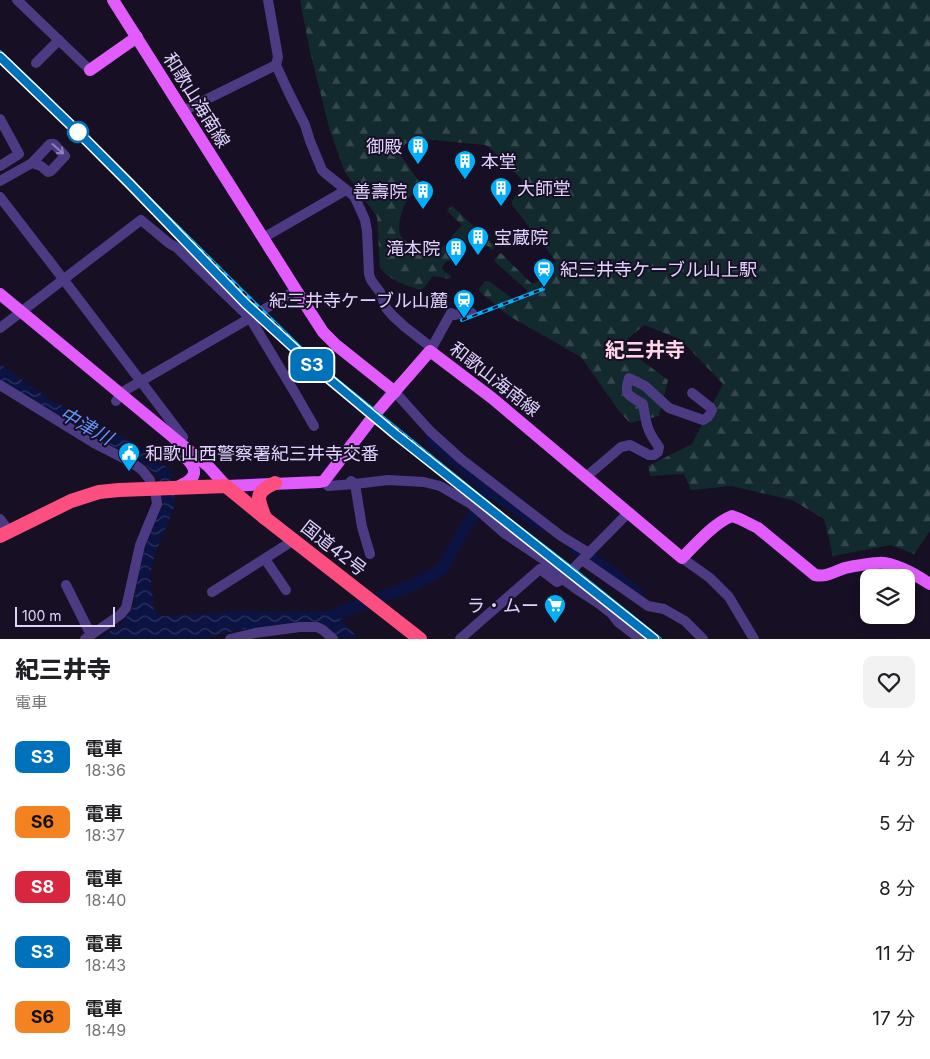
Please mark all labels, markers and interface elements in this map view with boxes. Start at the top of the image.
street label: 和歌山海南線 [159,49,235,151]
unlabelled marker [67,121,89,143]
building icon: 御殿 [406,134,430,165]
place label: 御殿 [366,136,402,157]
one-way arrow [51,143,64,154]
building icon: 本堂 [453,149,477,180]
place label: 本堂 [481,151,517,172]
building icon: 大師堂 [489,176,513,207]
place label: 大師堂 [517,178,571,199]
building icon: 善壽院 [411,179,435,210]
place label: 善壽院 [353,181,407,202]
building icon: 宝蔵院 [466,225,490,256]
place label: 宝蔵院 [494,227,548,248]
building icon: 滝本院 [444,236,468,267]
place label: 滝本院 [386,238,440,259]
station icon: 紀三井寺ケーブル山上駅 [532,257,556,288]
place label: 紀三井寺ケーブル山上駅 [560,259,757,280]
station icon: 紀三井寺ケーブル山麓 [452,288,476,319]
place label: 紀三井寺ケーブル山麓 [269,290,448,311]
street label: 和歌山海南線 [446,337,544,421]
district label: 紀三井寺 [605,338,685,362]
line badge: S3 [290,349,334,381]
text: S3 [300,354,324,375]
water label: 中津川 [55,402,118,451]
public building icon: 和歌山西警察署紀三井寺交番 [117,441,141,472]
place label: 和歌山西警察署紀三井寺交番 [145,443,379,464]
street label: 国道42号 [297,516,371,580]
map controls [860,569,915,624]
button: layers [860,569,915,624]
supermarket icon: ラ・ムー [543,593,567,624]
place label: ラ・ムー [467,595,539,616]
scale bar [15,604,115,627]
text: 100 m [22,607,62,624]
text: 紀三井寺 [15,655,111,684]
button: heart [863,656,915,708]
text: 電車 [15,692,47,712]
text: 電車 [85,737,123,760]
text: S3 [31,746,54,767]
text: 4 分 [878,747,915,770]
text: 18:36 [85,760,126,780]
text: 電車 [85,802,123,825]
text: S6 [31,811,54,832]
text: 5 分 [879,812,915,835]
text: 18:37 [85,825,125,845]
text: 電車 [85,867,123,890]
text: S8 [31,876,54,897]
text: 8 分 [879,877,915,900]
text: 18:40 [85,890,126,910]
text: 電車 [85,932,123,955]
text: S3 [31,941,54,962]
text: 11 分 [875,942,915,965]
text: 18:43 [85,955,126,975]
text: 電車 [85,997,123,1020]
text: S6 [31,1006,54,1027]
text: 17 分 [872,1007,915,1030]
text: 18:49 [85,1020,126,1040]

